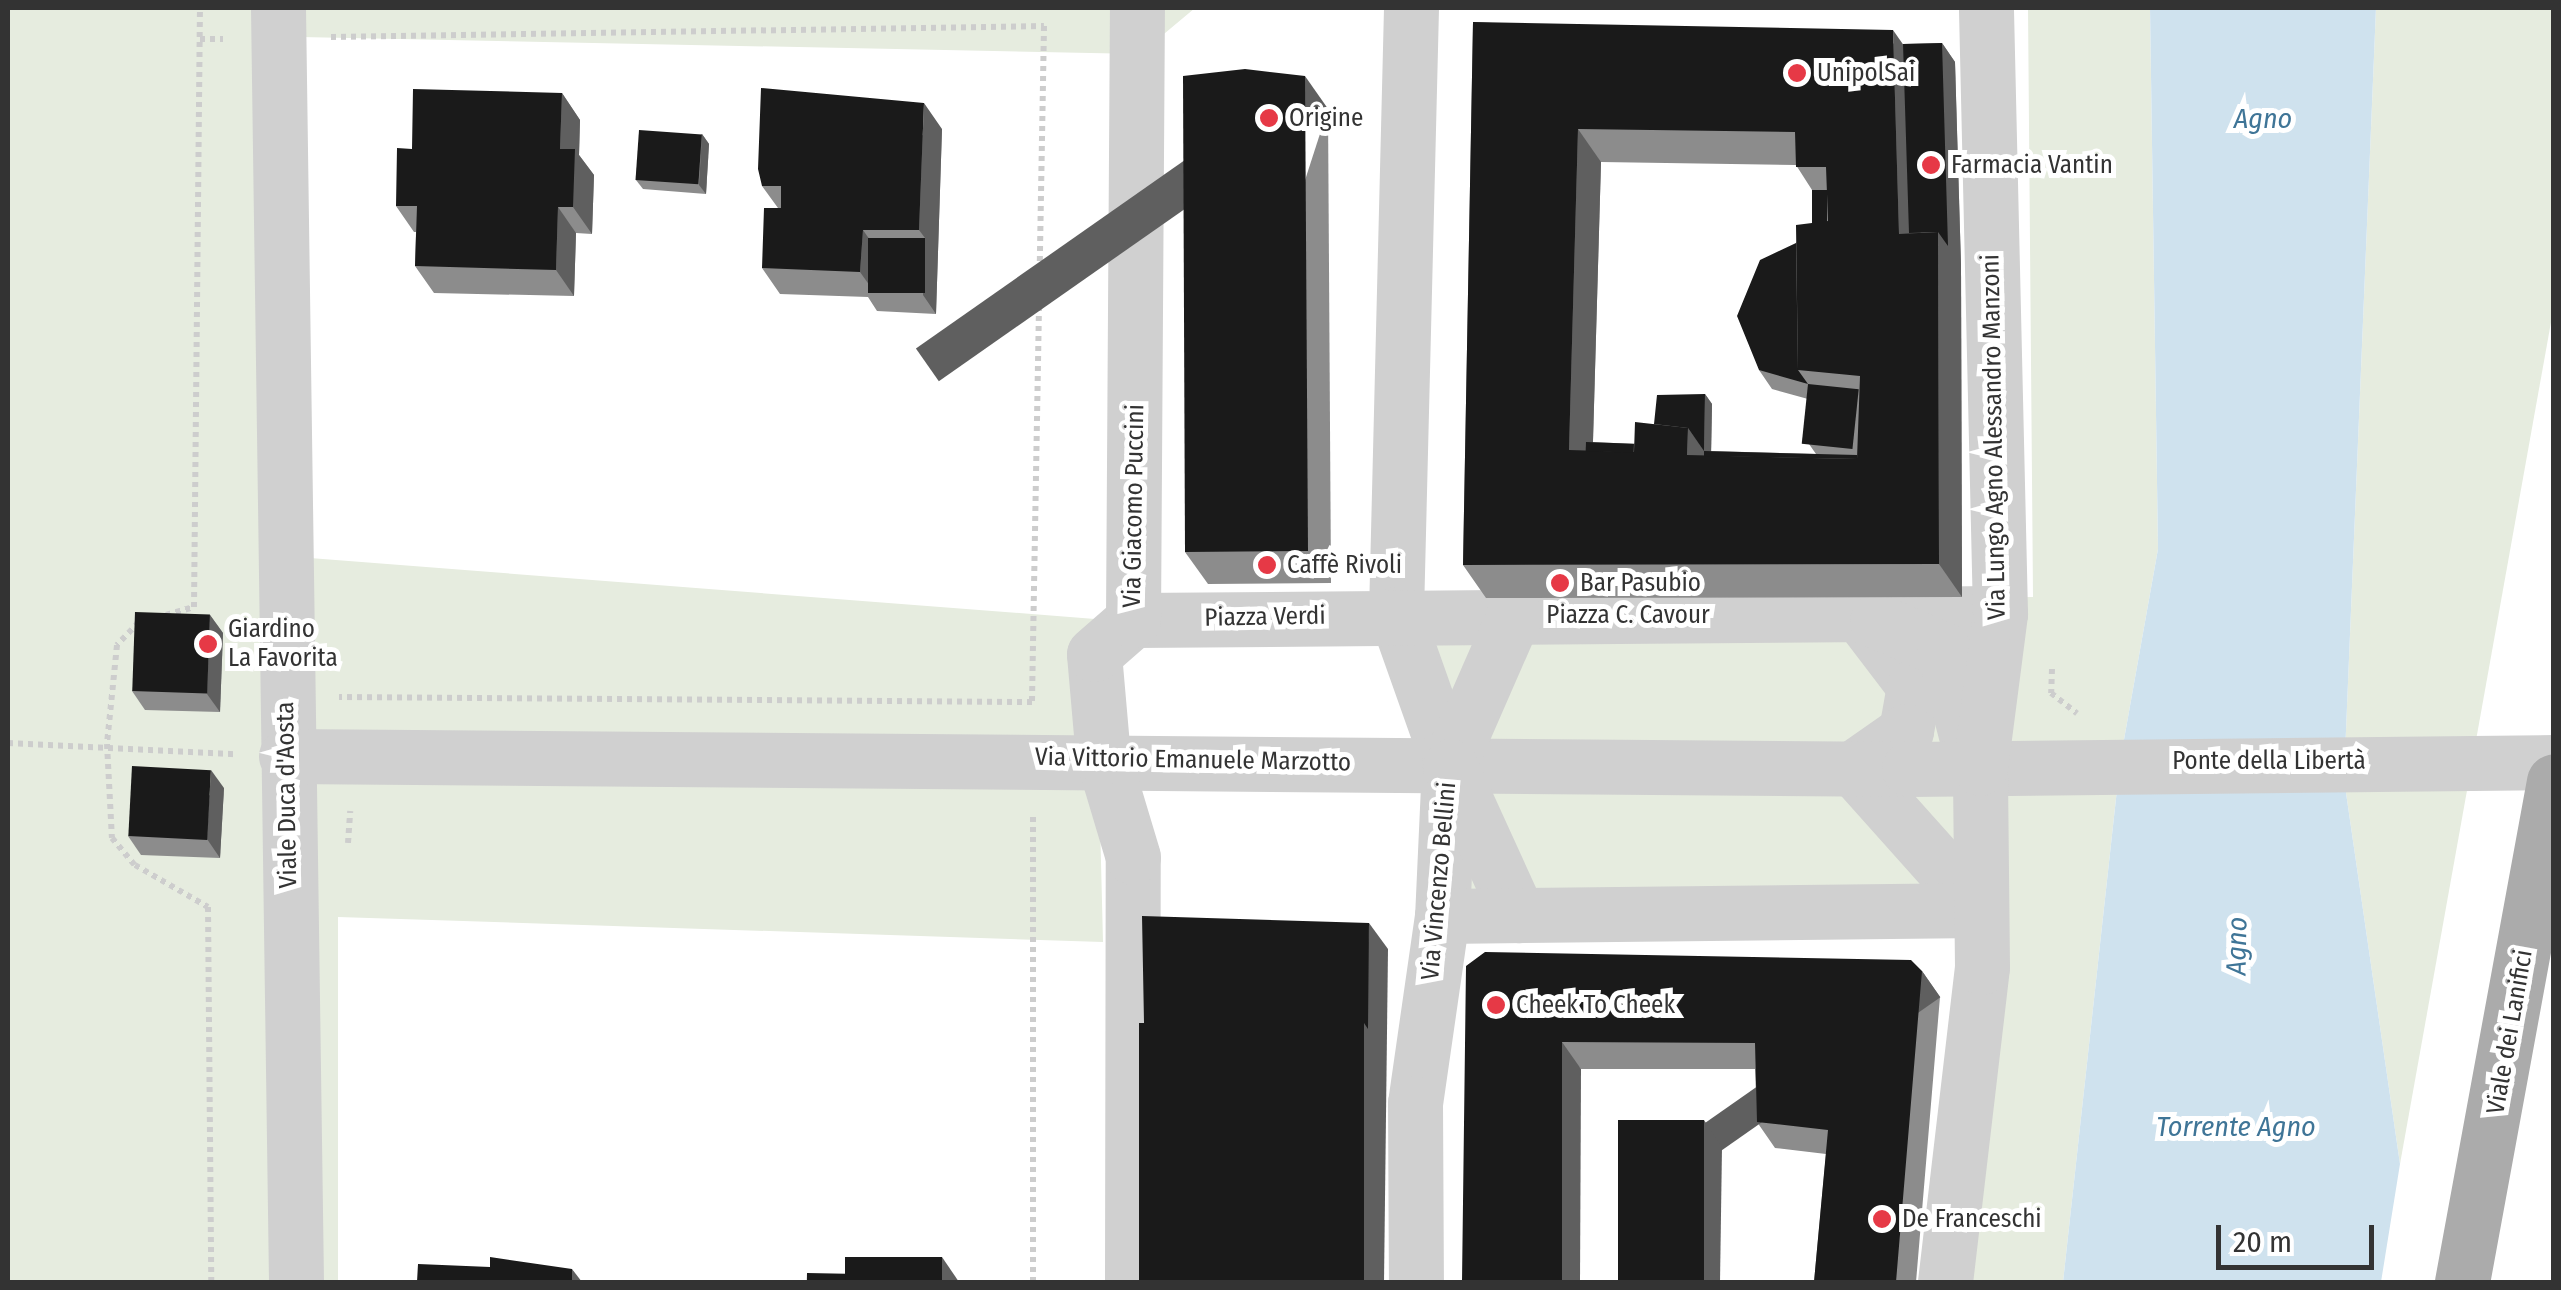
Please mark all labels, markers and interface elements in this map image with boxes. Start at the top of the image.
place label: UnipolSai [1817,58,1915,88]
marker: UnipolSai [1786,62,1808,84]
water label: Agno [2234,102,2292,136]
place label: Origine [1289,103,1363,133]
marker: Origine [1258,107,1280,129]
place label: Farmacia Vantin [1951,150,2113,180]
marker: Farmacia Vantin [1920,154,1942,176]
street label: Via Lungo Agno Alessandro Manzoni [1976,254,2012,620]
street label: Via Giacomo Puccini [1117,404,1151,608]
place label: Caffè Rivoli [1287,550,1402,580]
marker: Caffè Rivoli [1256,554,1278,576]
place label: Bar Pasubio [1580,568,1701,598]
marker: Bar Pasubio [1549,572,1571,594]
street label: Piazza C. Cavour [1546,600,1710,630]
street label: Piazza Verdi [1204,601,1326,633]
place label: Giardino La Favorita [228,615,338,674]
marker: Giardino La Favorita [197,633,219,655]
street label: Viale Duca d'Aosta [270,701,304,889]
street label: Via Vittorio Emanuele Marzotto [1035,742,1351,778]
street label: Ponte della Libertà [2172,746,2366,776]
street label: Via Vincenzo Bellini [1415,781,1463,981]
water label: Agno [2220,916,2254,976]
street label: Viale dei Lanifici [2481,947,2539,1117]
place label: Cheek To Cheek [1516,990,1675,1020]
marker: Cheek To Cheek [1485,994,1507,1016]
water label: Torrente Agno [2156,1110,2316,1144]
place label: De Franceschi [1902,1204,2042,1234]
scale bar [2221,1205,2378,1267]
marker: De Franceschi [1871,1208,1893,1230]
text: 20 m [2233,1224,2292,1260]

